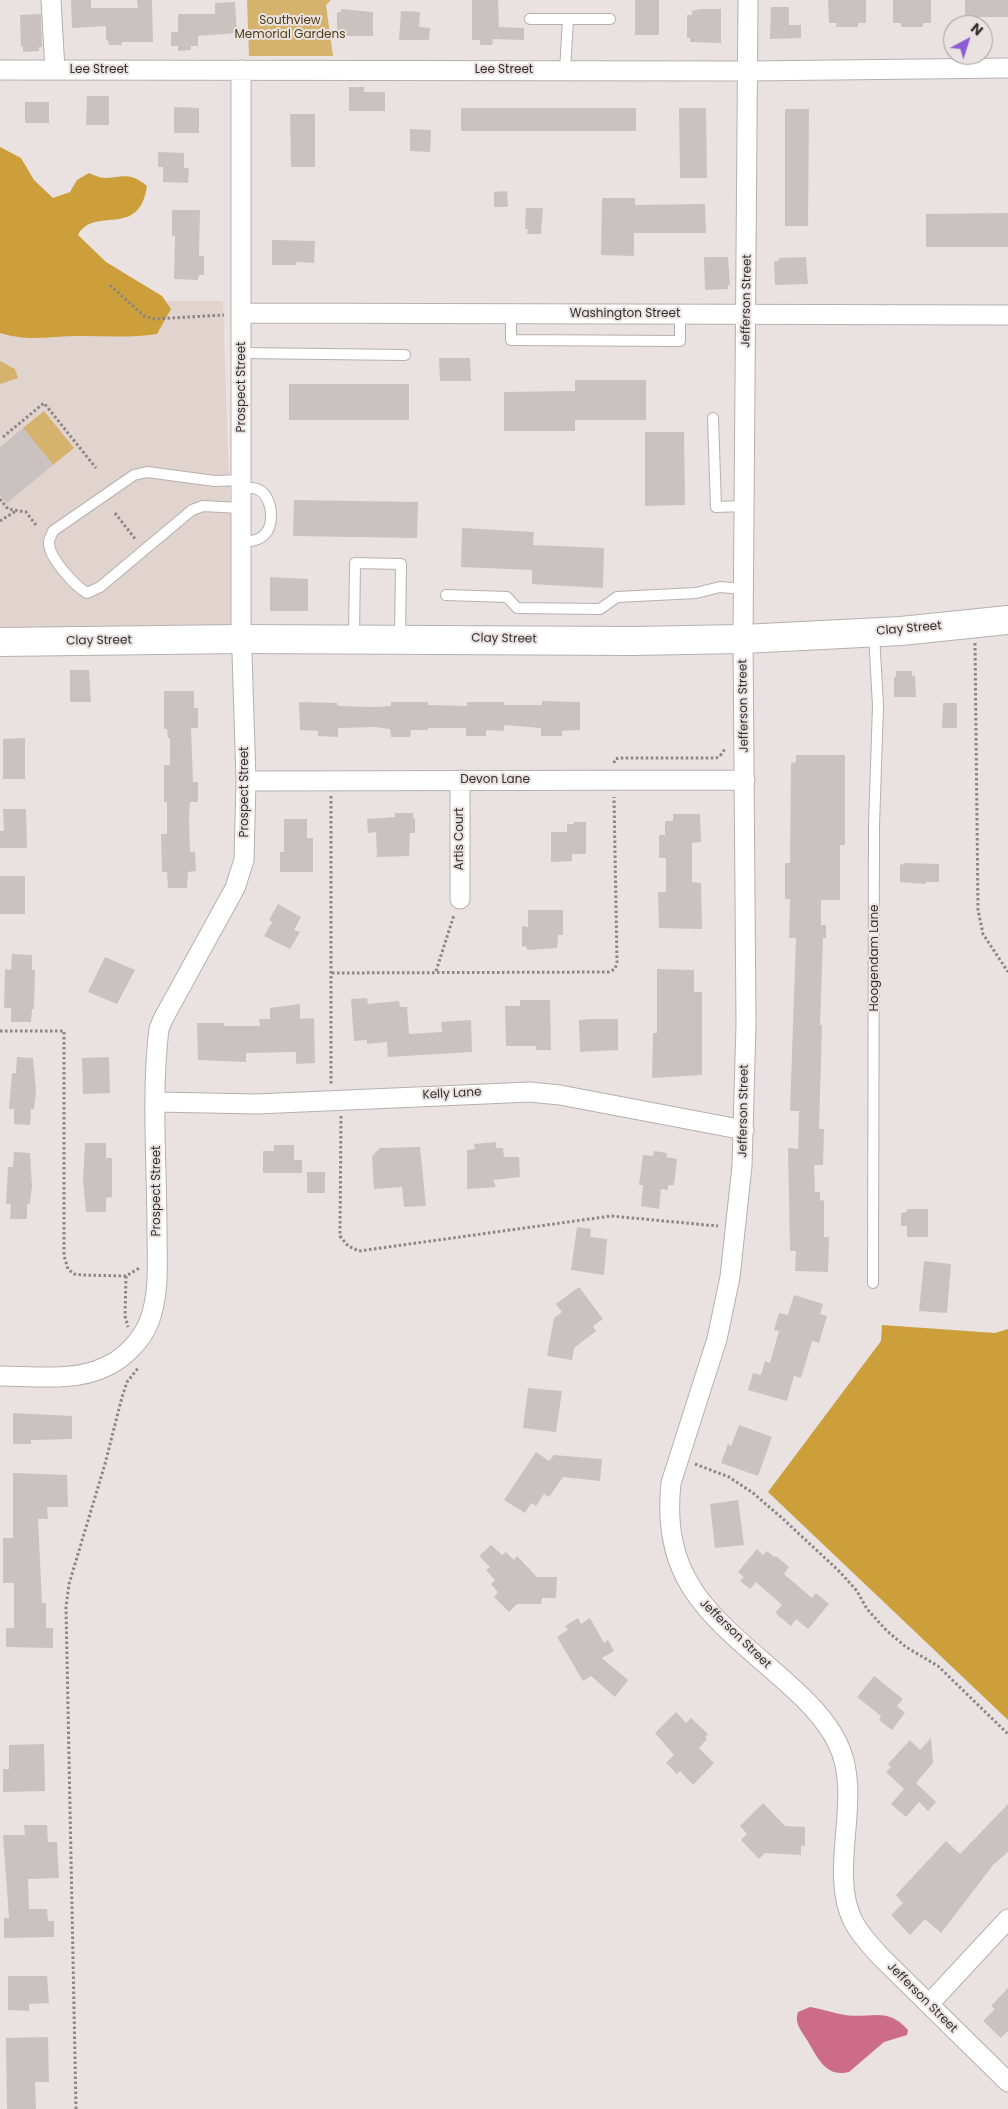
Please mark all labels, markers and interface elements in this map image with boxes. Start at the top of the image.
park label: Southview Memorial Gardens [235,14,345,42]
north arrow [943,15,993,65]
text: N [967,18,987,40]
street label: Lee Street [70,63,128,77]
street label: Lee Street [475,63,533,77]
street label: Jefferson Street [739,254,755,348]
street label: Washington Street [570,307,680,321]
street label: Prospect Street [235,342,249,432]
street label: Clay Street [876,619,942,639]
street label: Clay Street [471,631,537,647]
street label: Clay Street [66,633,132,649]
street label: Jefferson Street [736,659,752,753]
street label: Prospect Street [238,747,252,837]
street label: Devon Lane [460,773,530,787]
street label: Artis Court [453,808,467,870]
street label: Hoogendam Lane [868,904,882,1012]
street label: Jefferson Street [736,1064,752,1158]
street label: Kelly Lane [422,1085,482,1103]
street label: Prospect Street [150,1146,164,1236]
street label: Jefferson Street [696,1596,774,1672]
street label: Jefferson Street [884,1960,960,2036]

